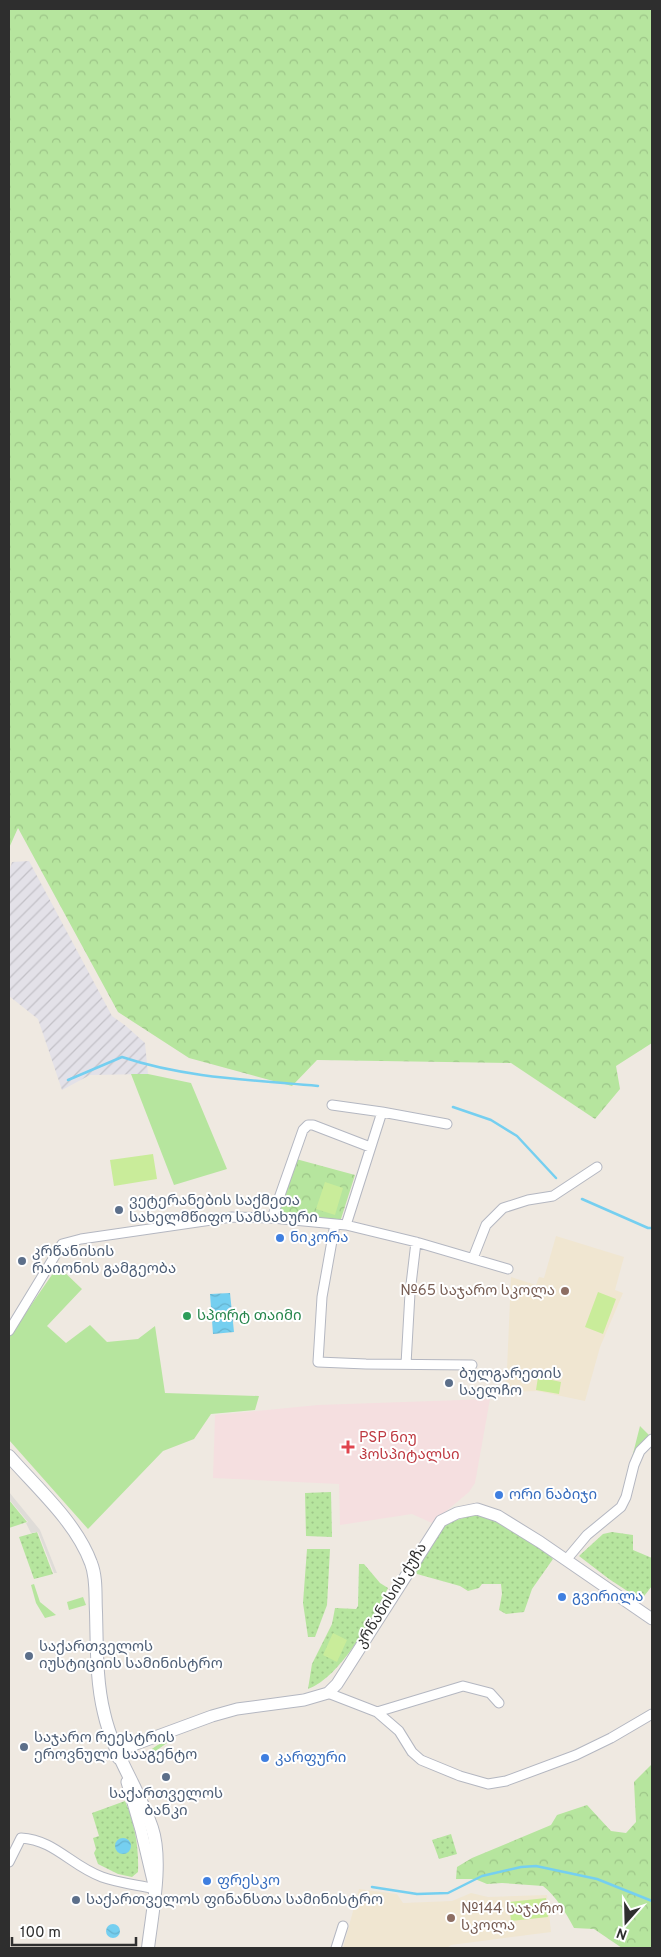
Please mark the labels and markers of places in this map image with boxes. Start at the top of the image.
place label: ვეტერანების საქმეთა სახელმწიფო სამსახური [129,1192,318,1228]
marker: ვეტერანების საქმეთა სახელმწიფო სამსახური [113,1204,125,1216]
place label: ნიკორა [290,1229,349,1248]
marker: ნიკორა [274,1232,286,1244]
place label: კრწანისის რაიონის გამგეობა [32,1243,176,1279]
marker: კრწანისის რაიონის გამგეობა [16,1255,28,1267]
place label: №65 საჯარო სკოლა [400,1282,555,1301]
marker: №65 საჯარო სკოლა [559,1285,571,1297]
place label: სპორტ თაიმი [197,1307,302,1326]
marker: სპორტ თაიმი [181,1310,193,1322]
place label: ბულგარეთის საელჩო [459,1365,562,1401]
marker: ბულგარეთის საელჩო [443,1377,455,1389]
place label: PSP ნიუ ჰოსპიტალსი [359,1429,460,1465]
marker: PSP ნიუ ჰოსპიტალსი [341,1440,355,1454]
place label: ორი ნაბიჯი [509,1486,597,1505]
marker: ორი ნაბიჯი [493,1489,505,1501]
place label: გვირილა [572,1588,643,1607]
marker: გვირილა [556,1591,568,1603]
place label: საქართველოს იუსტიციის სამინისტრო [39,1638,223,1674]
marker: საქართველოს იუსტიციის სამინისტრო [23,1650,35,1662]
place label: საჯარო რეესტრის ეროვნული სააგენტო [34,1729,197,1765]
marker: საჯარო რეესტრის ეროვნული სააგენტო [18,1741,30,1753]
place label: კარფური [275,1749,346,1768]
marker: კარფური [259,1752,271,1764]
marker: საქართველოს ბანკი [160,1771,172,1783]
place label: საქართველოს ბანკი [109,1785,223,1821]
place label: ფრესკო [217,1872,280,1891]
marker: ფრესკო [201,1875,213,1887]
place label: საქართველოს ფინანსთა სამინისტრო [86,1891,383,1910]
marker: საქართველოს ფინანსთა სამინისტრო [70,1894,82,1906]
place label: №144 საჯარო სკოლა [461,1900,564,1936]
marker: №144 საჯარო სკოლა [445,1912,457,1924]

